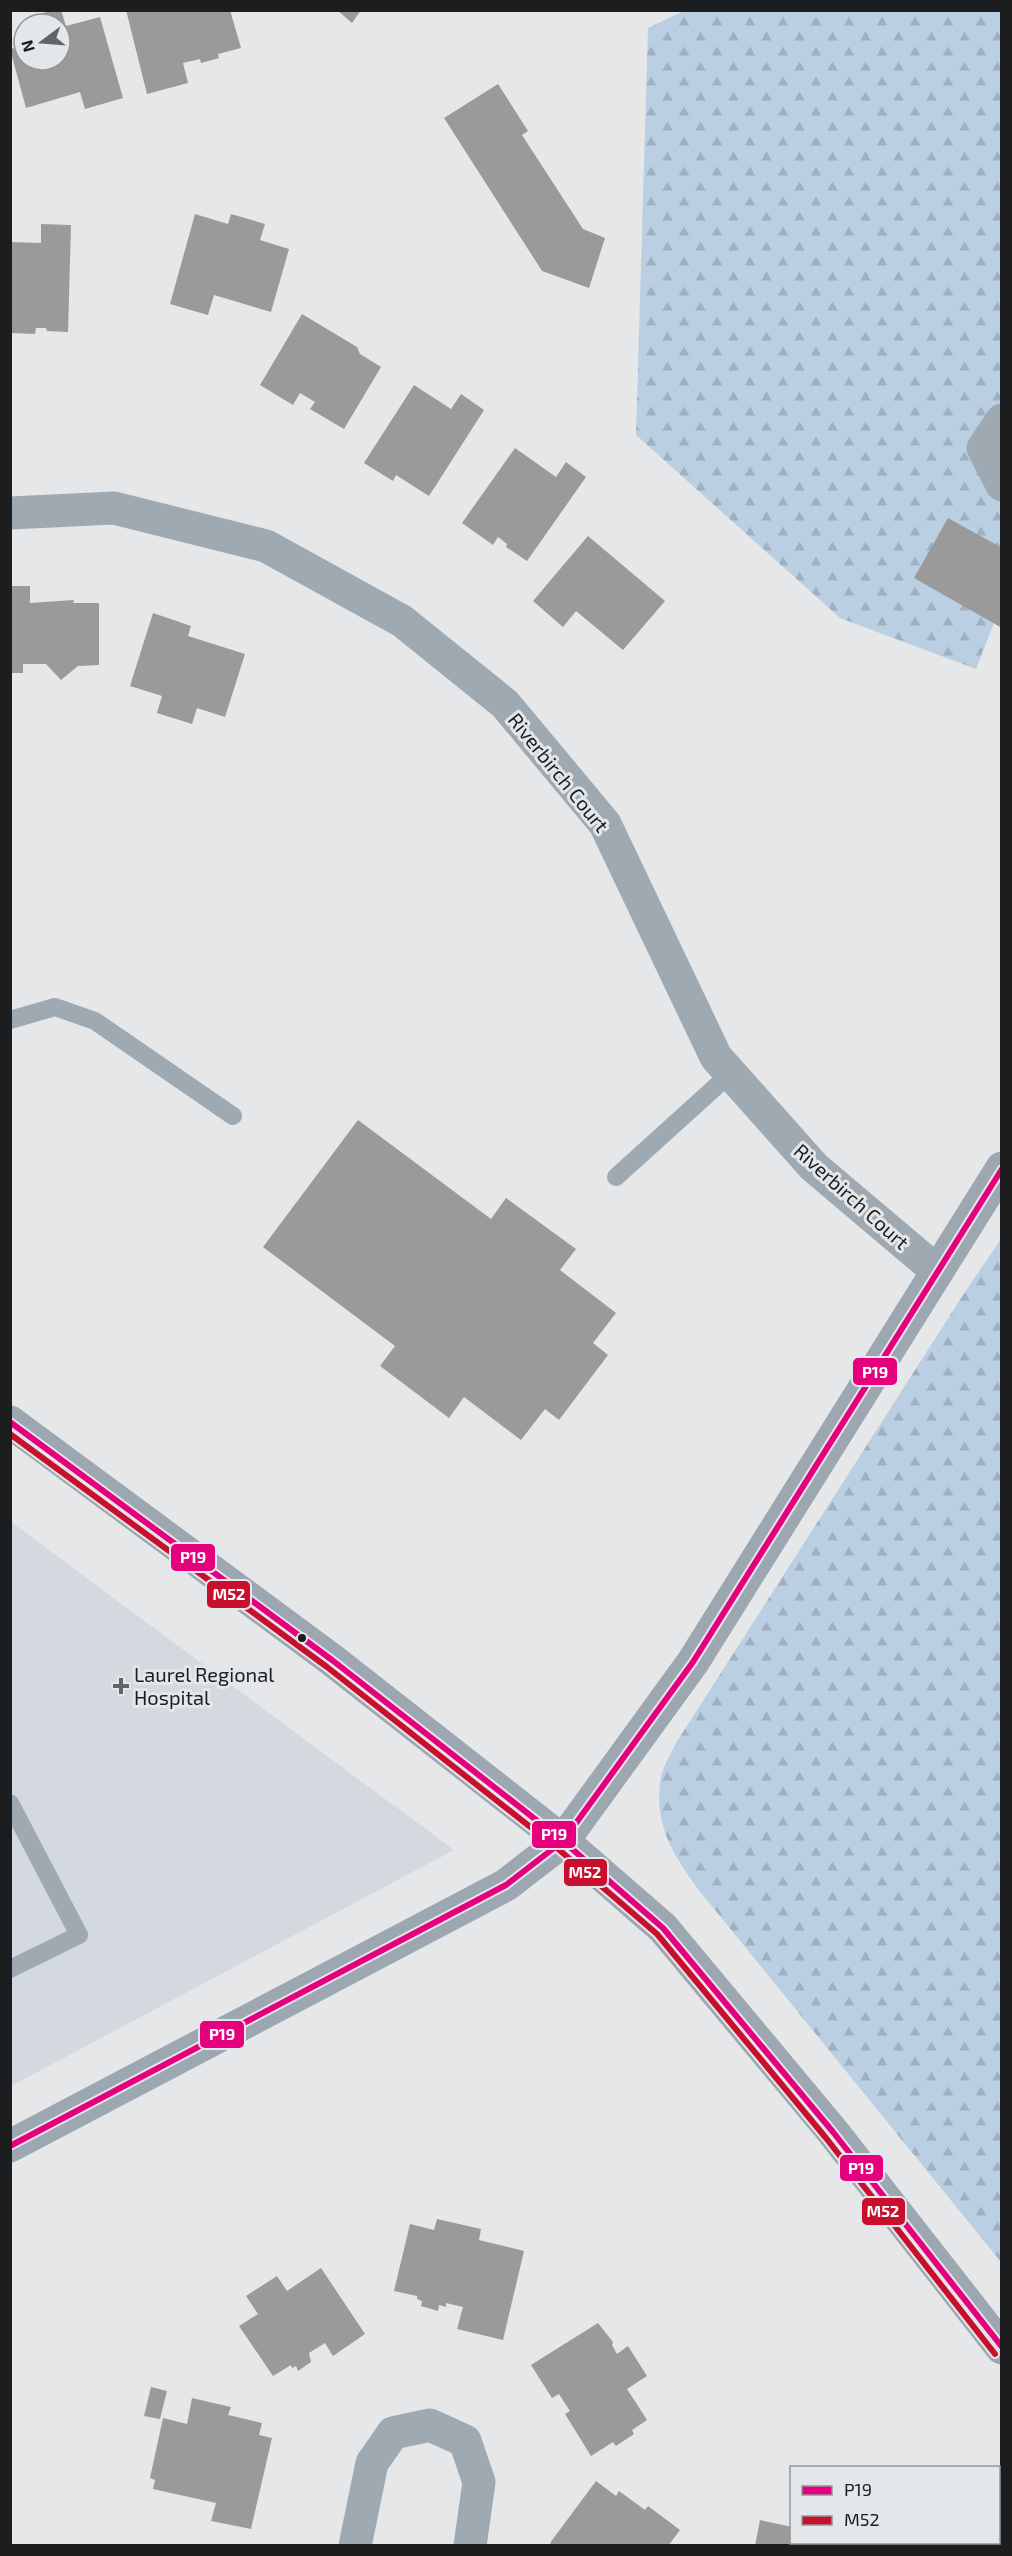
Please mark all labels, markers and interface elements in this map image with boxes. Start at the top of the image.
north arrow [12,12,72,72]
text: N [16,38,38,54]
street label: Riverbirch Court [504,708,615,837]
street label: Riverbirch Court [790,1138,915,1254]
line badge: P19 [852,1357,898,1386]
text: P19 [862,1362,888,1381]
line badge: P19 [170,1543,216,1572]
text: P19 [180,1547,206,1566]
line badge: M52 [206,1580,251,1609]
text: M52 [213,1584,245,1603]
unlabelled marker [296,1632,308,1644]
place label: Laurel Regional Hospital [134,1662,274,1709]
marker: Laurel Regional Hospital [112,1677,130,1695]
line badge: P19 [531,1820,577,1849]
text: P19 [541,1824,567,1843]
line badge: M52 [563,1858,608,1887]
text: M52 [569,1862,601,1881]
line badge: P19 [199,2020,245,2049]
text: P19 [209,2024,235,2043]
line badge: P19 [839,2154,884,2182]
text: P19 [848,2158,874,2177]
line badge: M52 [861,2197,906,2226]
text: M52 [867,2201,899,2220]
legend [790,2466,1000,2544]
text: P19 [844,2478,872,2500]
text: M52 [844,2508,880,2530]

